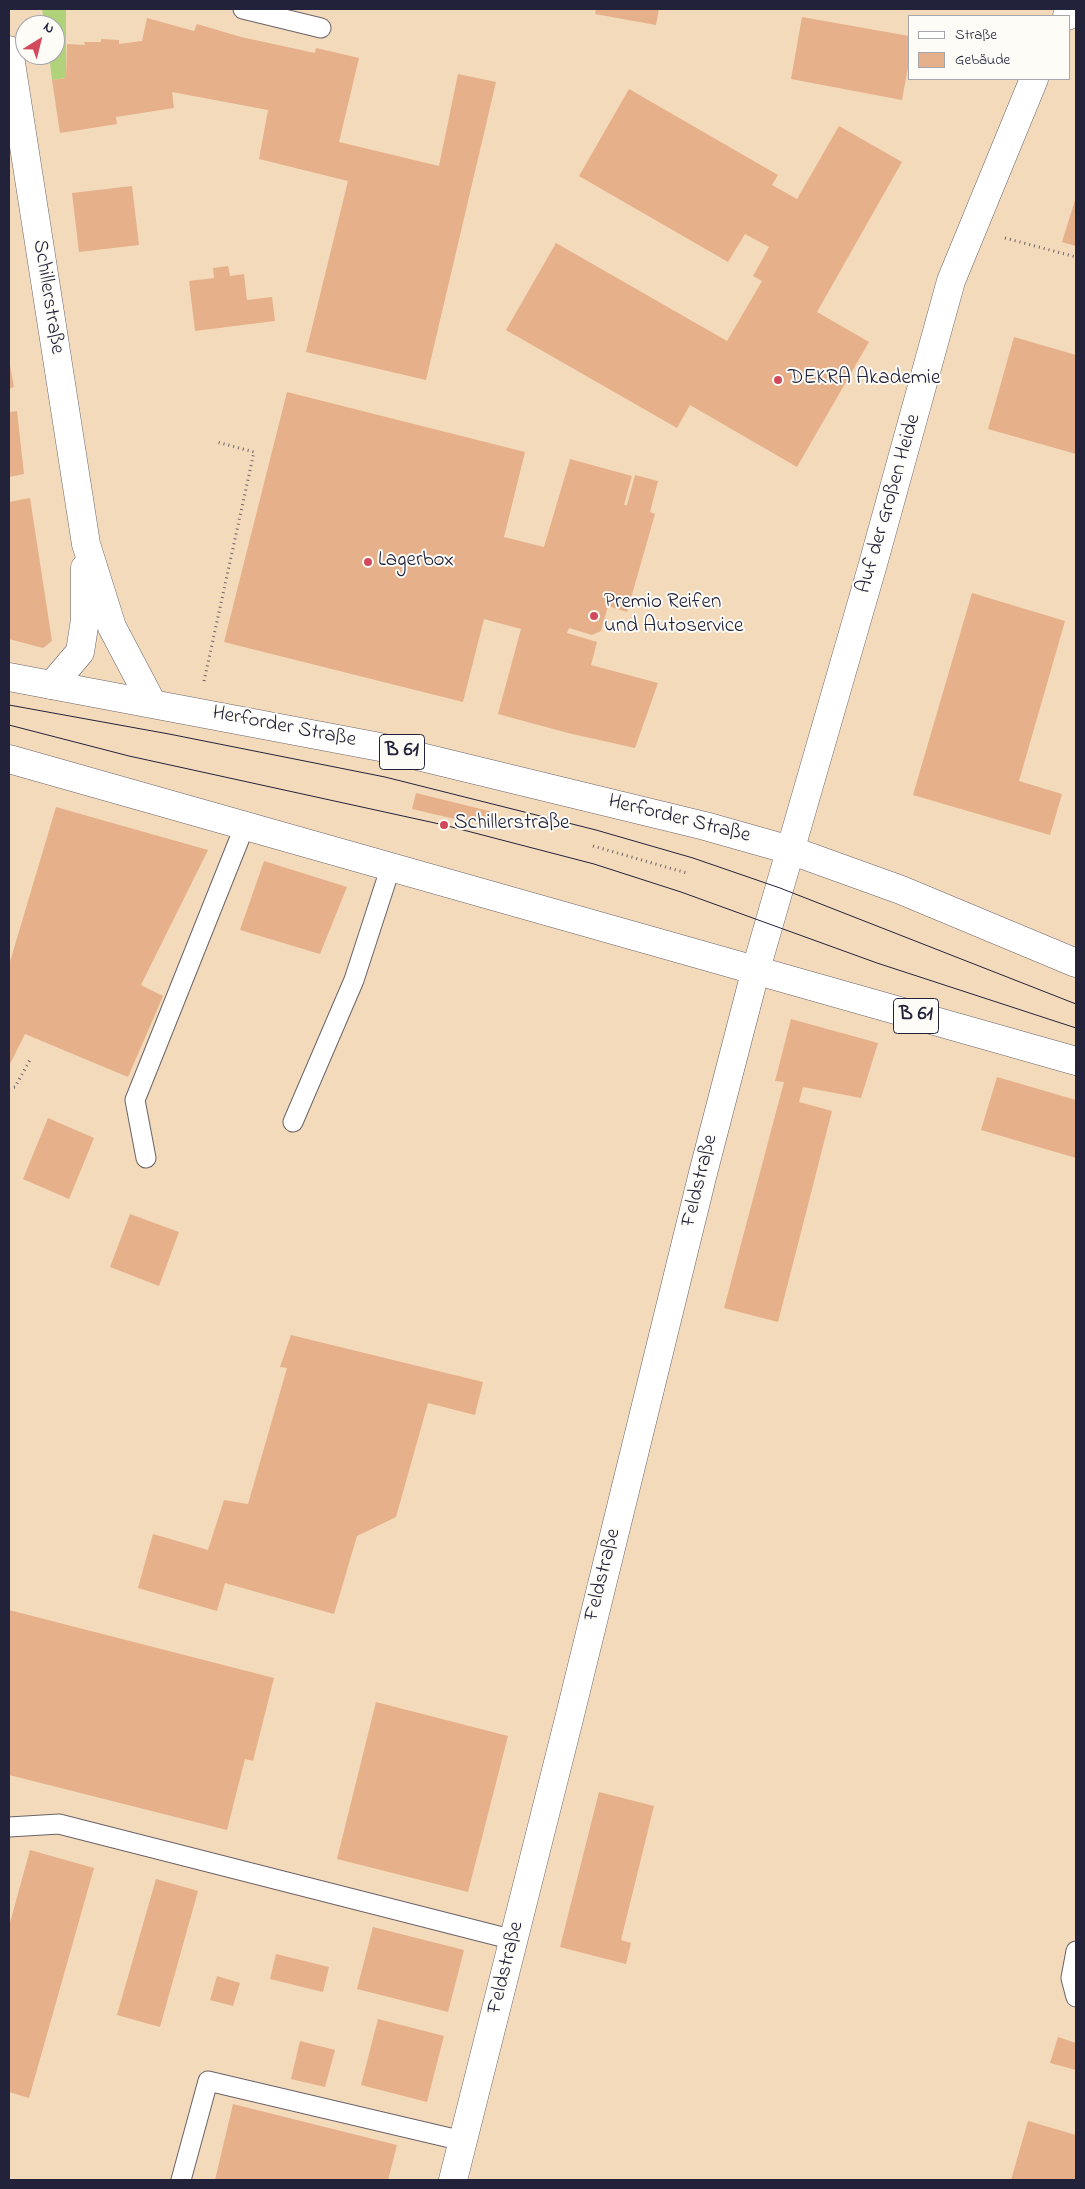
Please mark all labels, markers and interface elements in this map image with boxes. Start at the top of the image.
north arrow [15,15,65,65]
legend [908,15,1070,80]
text: N [39,17,59,40]
text: Straße [955,24,997,46]
text: Gebäude [955,49,1010,71]
street label: Schillerstraße [26,238,68,356]
place label: DEKRA Akademie [788,367,940,393]
marker: DEKRA Akademie [772,374,784,386]
street label: Auf der Großen Heide [852,411,928,597]
place label: Lagerbox [378,549,454,575]
marker: Lagerbox [362,556,374,568]
place label: Premio Reifen und Autoservice [604,591,743,641]
marker: Premio Reifen und Autoservice [588,610,600,622]
street label: Herforder Straße [210,702,358,754]
road number: B 61 [380,734,424,770]
street label: Herforder Straße [605,790,753,850]
place label: Schillerstraße [454,812,570,838]
marker: Schillerstraße [438,819,450,831]
road number: B 61 [894,998,938,1034]
street label: Feldstraße [677,1132,725,1230]
street label: Feldstraße [580,1526,628,1624]
street label: Feldstraße [483,1919,531,2017]

